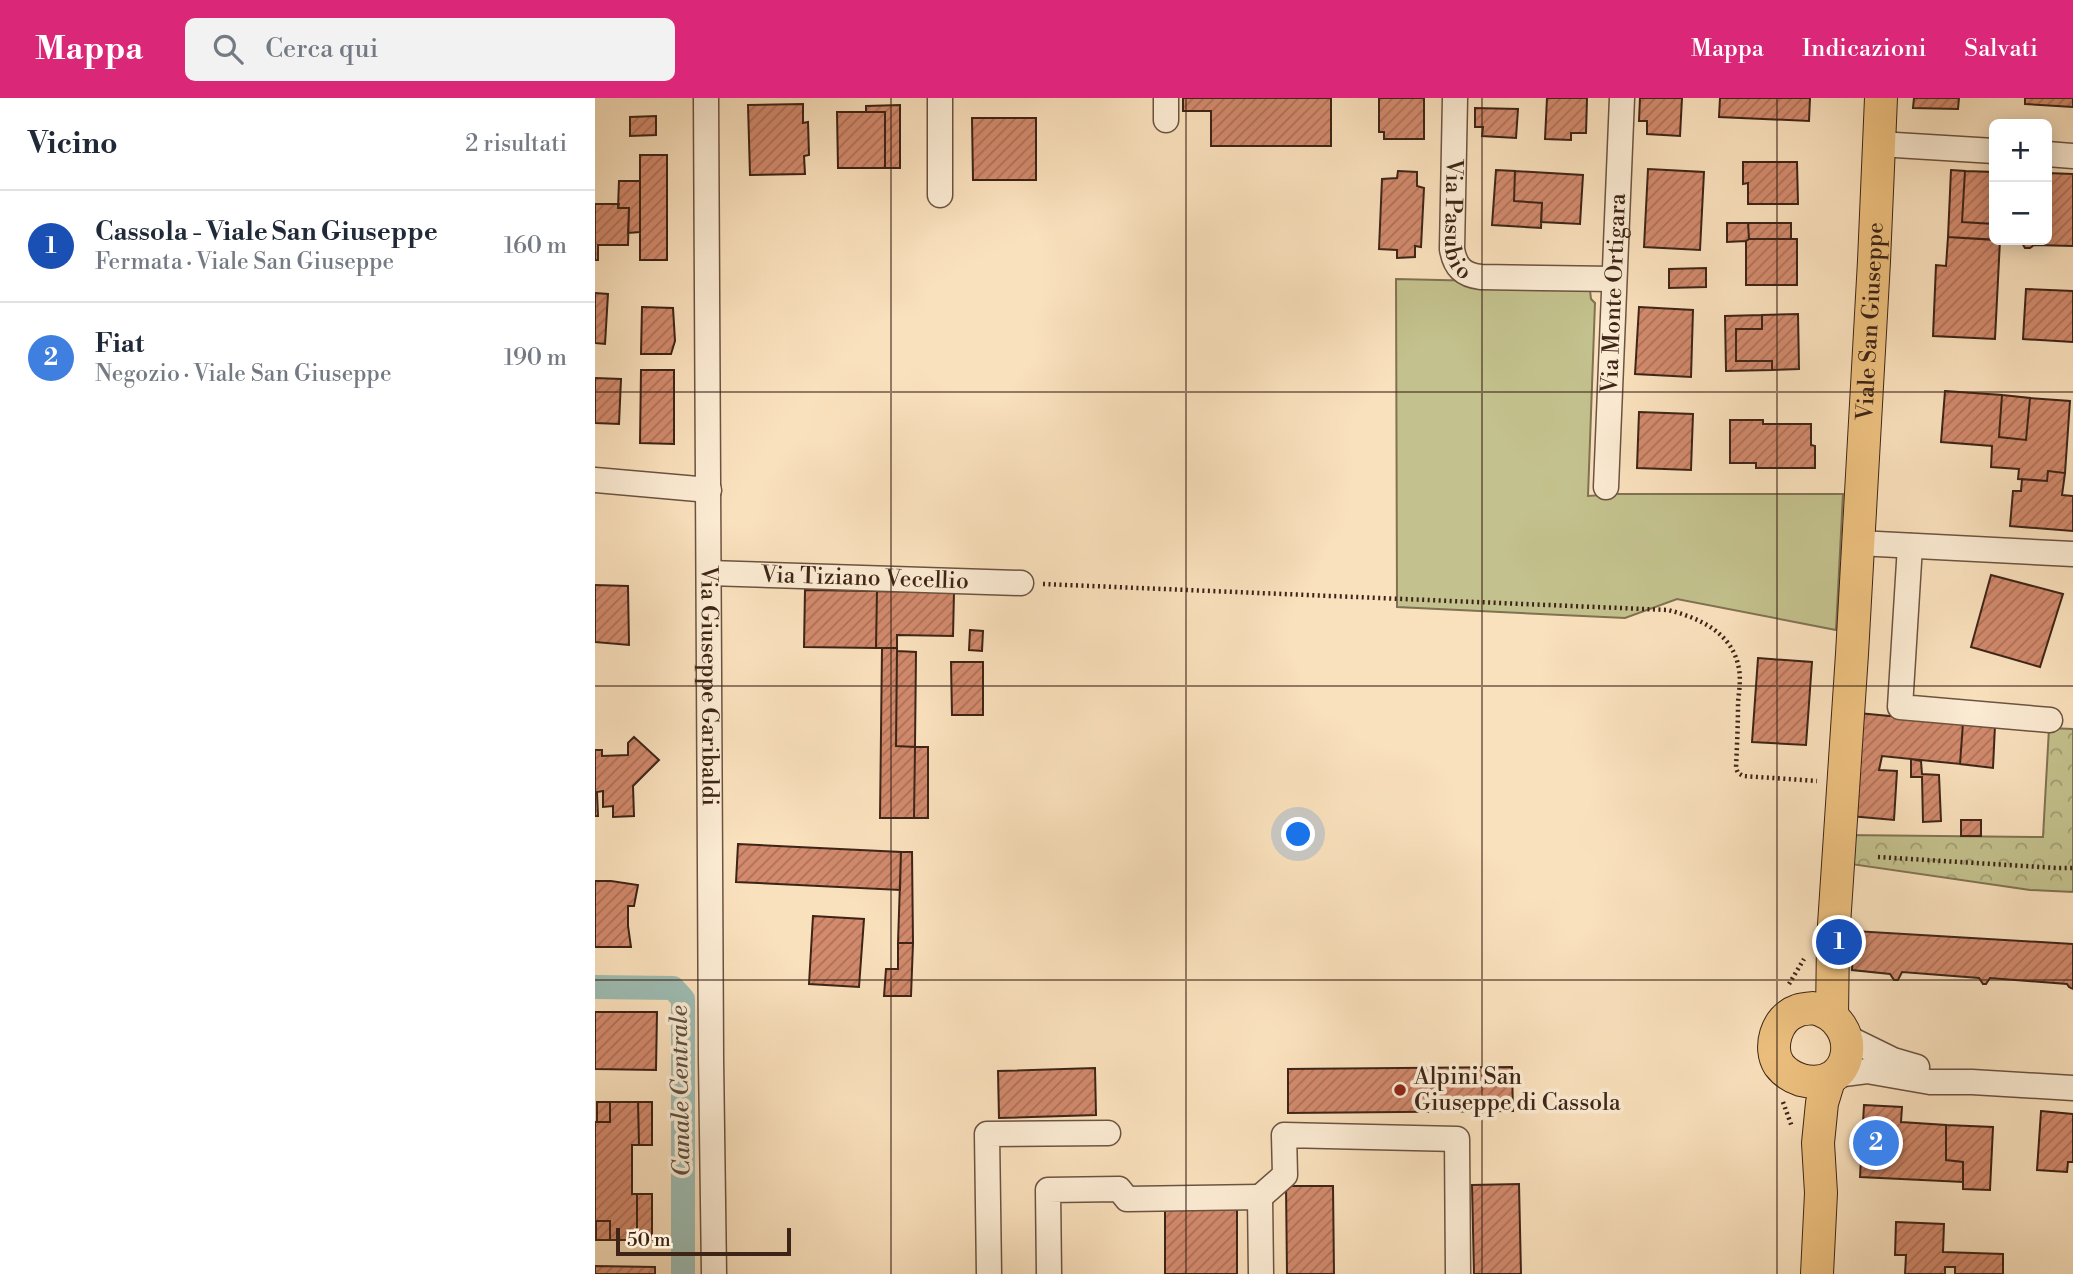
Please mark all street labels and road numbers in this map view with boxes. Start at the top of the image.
street label: Via Pasubio [1438,158,1477,286]
street label: Via Monte Ortigara [1596,192,1632,395]
street label: Viale San Giuseppe [1851,221,1890,422]
street label: Via Tiziano Vecellio [760,561,969,595]
street label: Via Giuseppe Garibaldi [694,565,724,806]

